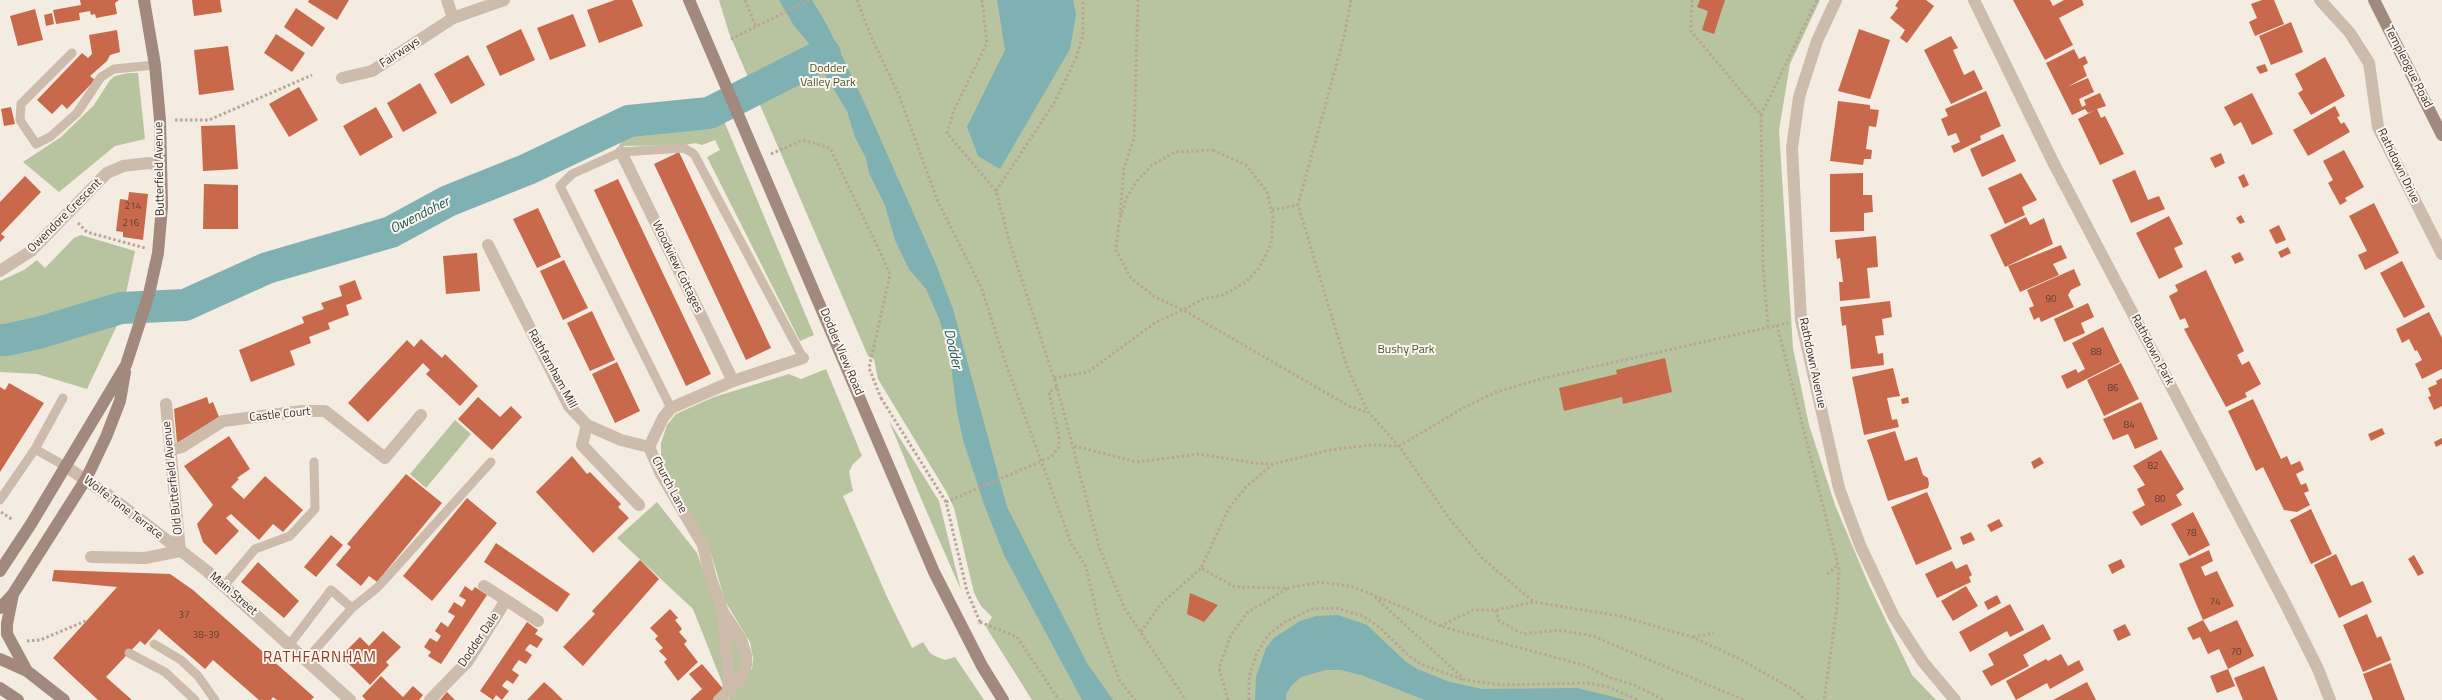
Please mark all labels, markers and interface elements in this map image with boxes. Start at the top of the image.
street label: Templeogue Road [2381,24,2435,110]
street label: Fairways [377,35,423,71]
park label: Dodder Valley Park [800,62,856,90]
street label: Butterfield Avenue [152,122,168,216]
street label: Rathdown Drive [2374,126,2422,206]
street label: Owendore Crescent [25,176,105,256]
water label: Owendoher [388,194,452,238]
house number: 214 [125,201,141,213]
house number: 216 [123,218,139,230]
street label: Woodview Cottages [648,219,706,315]
house number: 90 [2045,294,2057,306]
street label: Dodder View Road [816,306,866,398]
street label: Rathdown Park [2127,312,2177,388]
street label: Rathdown Avenue [1795,316,1829,410]
street label: Rathfarnham Mill [524,327,580,411]
water label: Dodder [939,327,965,371]
park label: Bushy Park [1377,343,1435,357]
house number: 88 [2090,347,2102,359]
house number: 86 [2107,383,2119,395]
street label: Castle Court [249,405,311,425]
house number: 84 [2123,420,2135,432]
street label: Old Butterfield Avenue [160,421,186,535]
street label: Church Lane [648,454,690,516]
house number: 82 [2147,461,2159,473]
street label: Wolfe Tone Terrace [81,473,165,543]
house number: 80 [2154,494,2166,506]
house number: 78 [2185,528,2197,540]
street label: Main Street [206,569,260,619]
house number: 74 [2209,597,2221,609]
house number: 37 [178,610,190,622]
street label: Dodder Dale [456,610,502,670]
house number: 38-39 [193,630,219,642]
house number: 70 [2230,647,2242,659]
district label: RATHFARNHAM [262,649,378,667]

